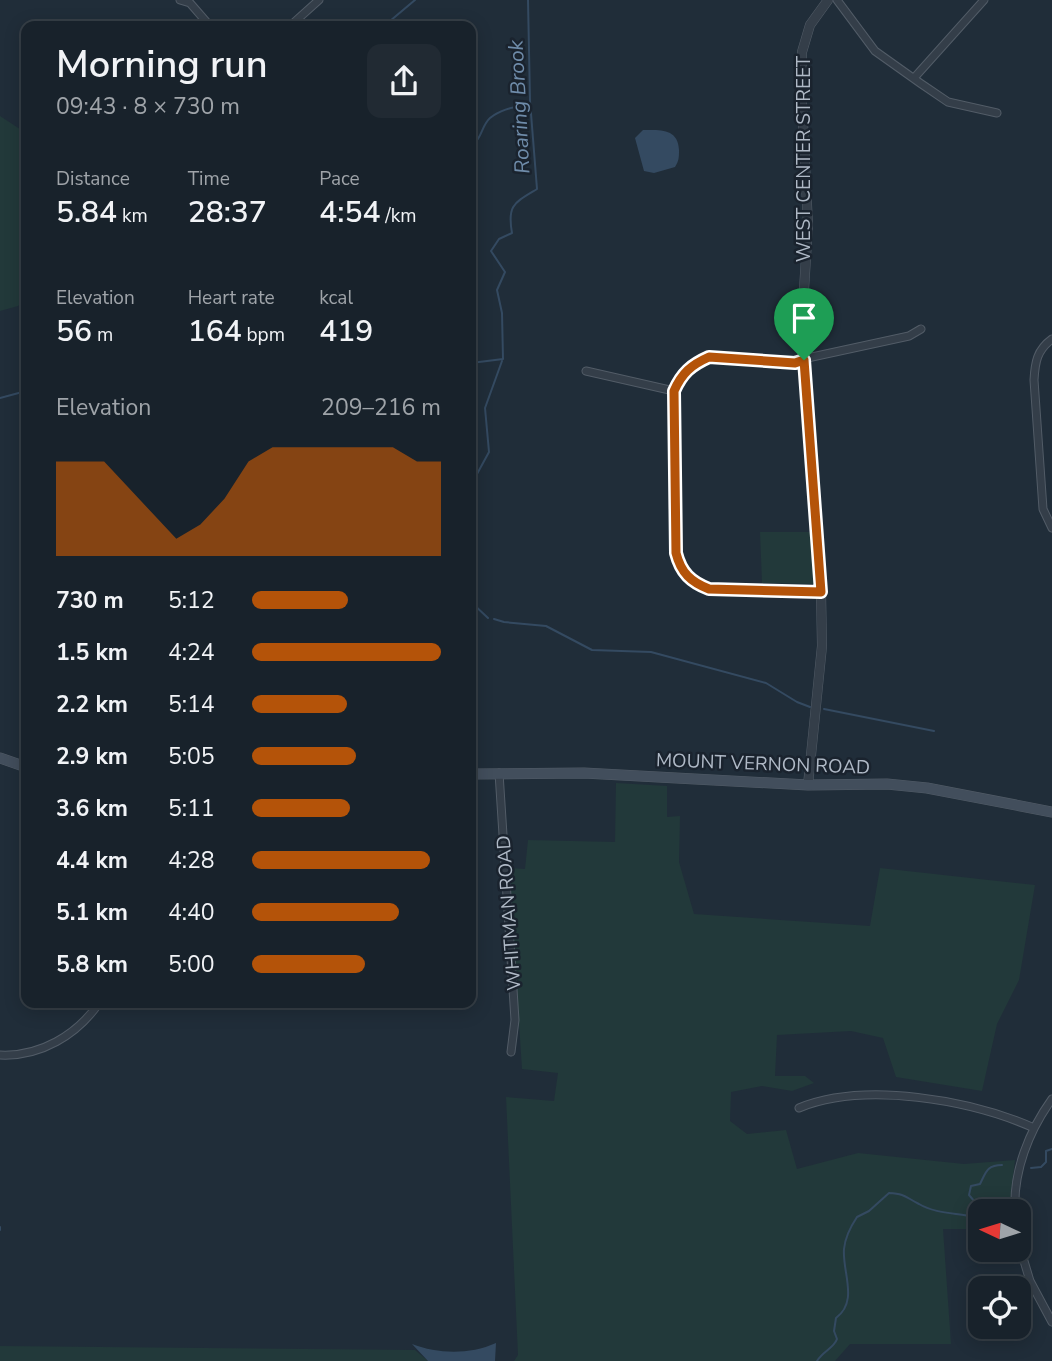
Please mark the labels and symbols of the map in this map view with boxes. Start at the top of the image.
water label: Roaring Brook [501,39,536,175]
street label: WEST CENTER STREET [791,55,817,262]
pin [774,288,834,360]
street label: MOUNT VERNON ROAD [655,747,871,781]
street label: WHITMAN ROAD [491,834,527,991]
north arrow [968,1199,1031,1262]

